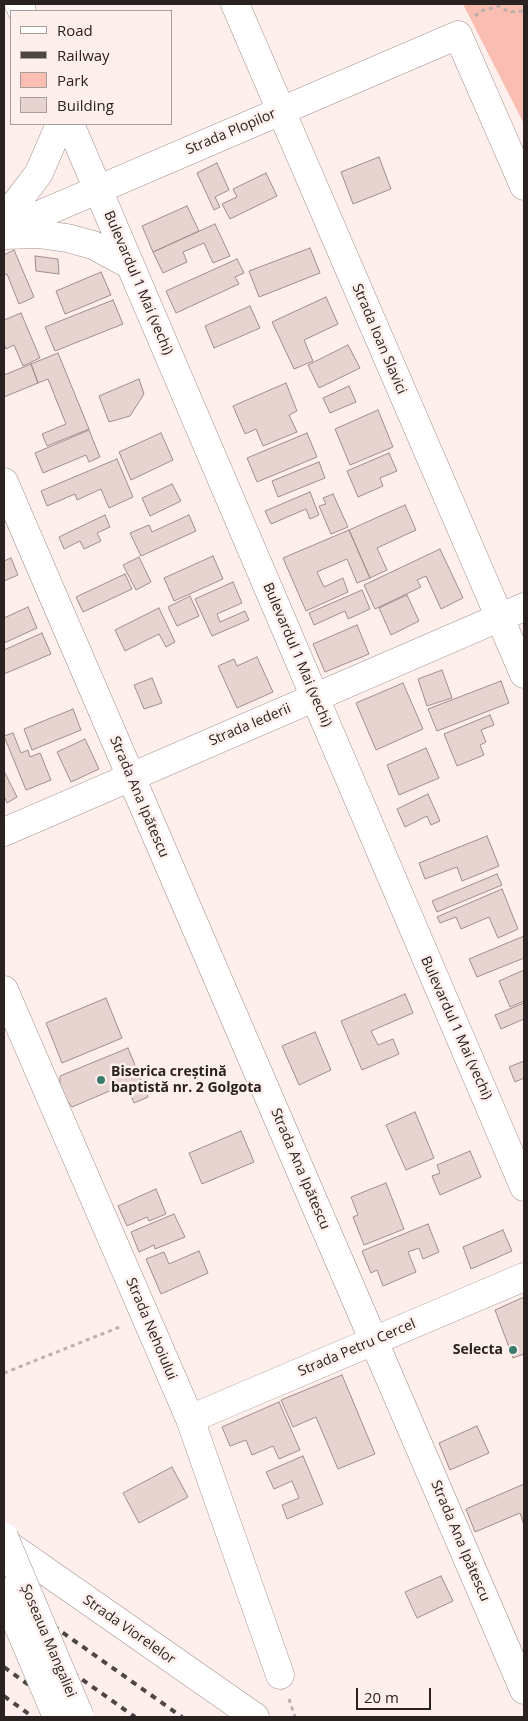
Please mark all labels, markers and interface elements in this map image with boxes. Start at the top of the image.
legend [10,10,172,125]
text: Road [57,20,93,40]
text: Railway [57,45,110,65]
text: Park [57,70,88,90]
text: Building [57,95,114,115]
street label: Strada Plopilor [183,105,279,159]
street label: Bulevardul 1 Mai (vechi) [100,208,176,358]
street label: Strada Ioan Slavici [348,281,410,397]
street label: Bulevardul 1 Mai (vechi) [259,580,335,730]
street label: Strada Iederii [207,700,293,750]
street label: Strada Ana Ipătescu [106,734,172,860]
street label: Bulevardul 1 Mai (vechi) [417,954,495,1102]
place label: Biserica creștină baptistă nr. 2 Golgota [111,1064,262,1096]
marker: Biserica creștină baptistă nr. 2 Golgota [95,1074,107,1086]
street label: Strada Ana Ipătescu [267,1106,333,1232]
street label: Strada Nehoiului [122,1275,180,1383]
street label: Strada Petru Cercel [296,1316,418,1380]
place label: Selecta [453,1342,503,1358]
marker: Selecta [507,1344,519,1356]
street label: Strada Ana Ipătescu [427,1478,493,1604]
street label: Șoseaua Mangaliei [17,1582,79,1700]
street label: Strada Viorelelor [79,1592,179,1668]
scale bar [358,1678,433,1710]
text: 20 m [364,1687,399,1707]

